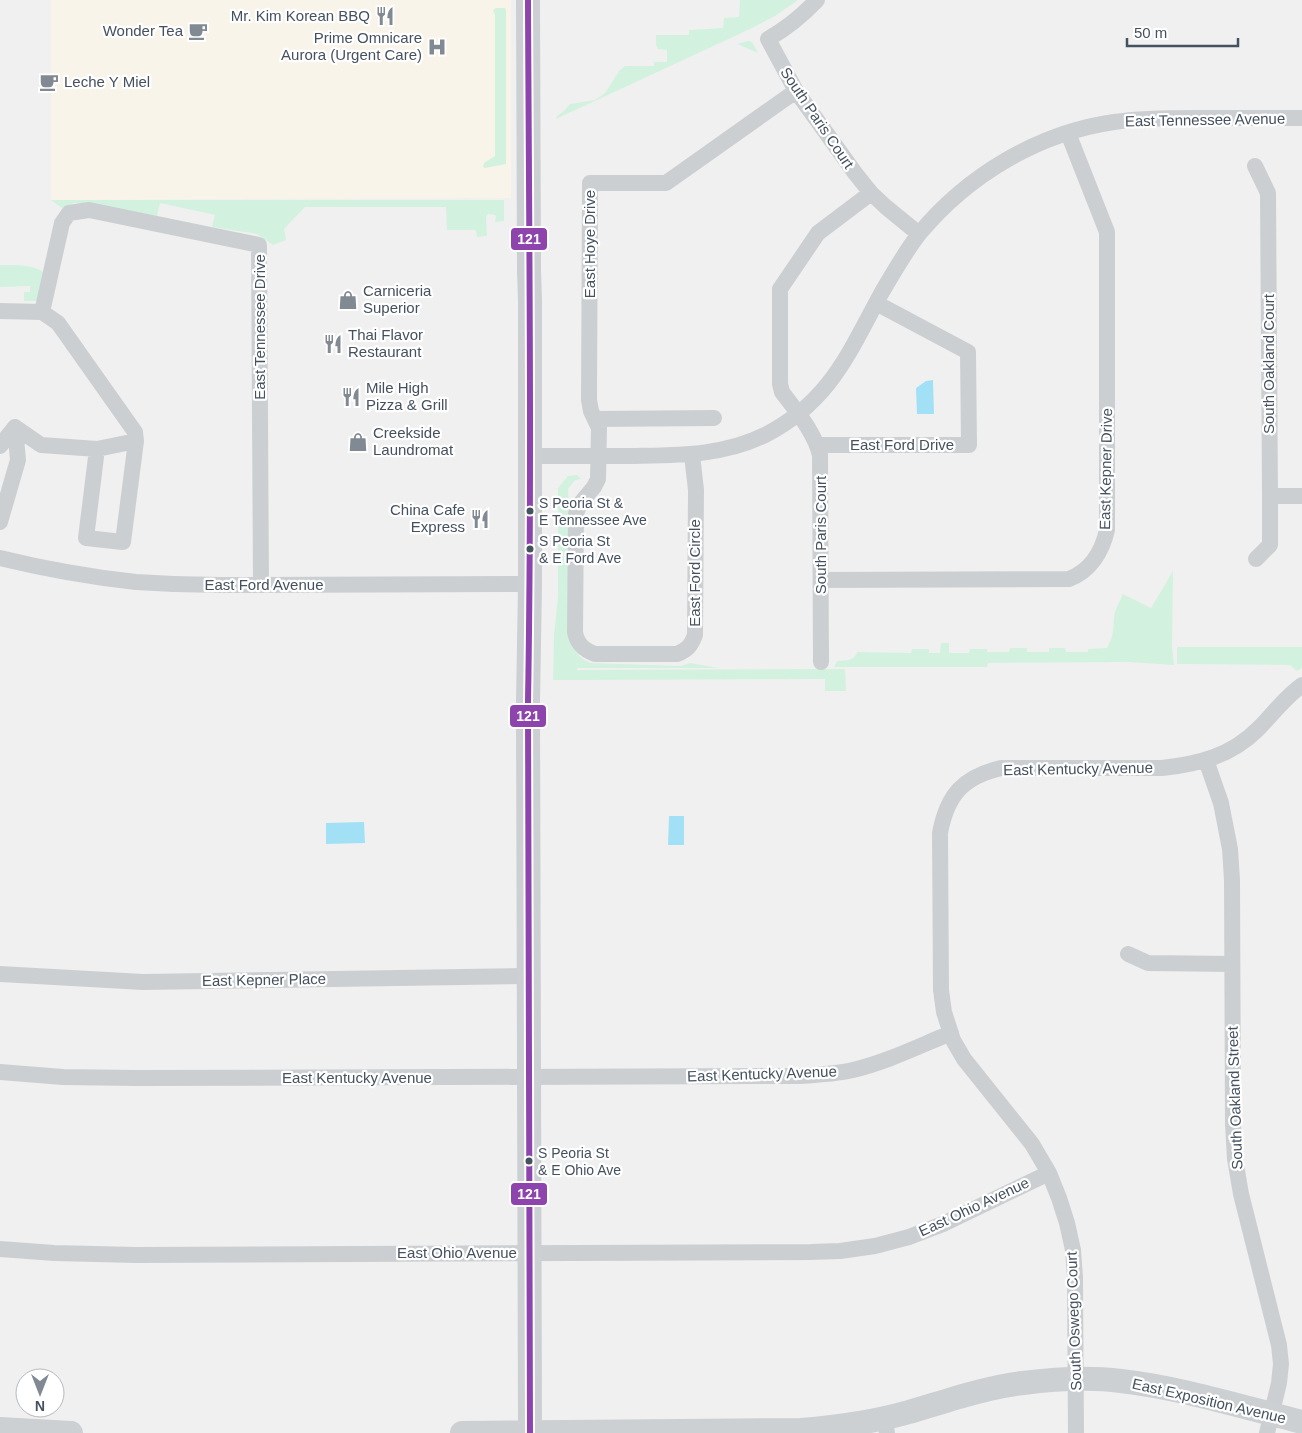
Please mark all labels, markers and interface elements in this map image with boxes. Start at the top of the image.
restaurant icon: Mr. Kim Korean BBQ [374,5,396,27]
place label: Mr. Kim Korean BBQ [231,7,370,24]
scale bar [1127,15,1238,47]
cafe icon: Wonder Tea [187,20,209,42]
place label: Wonder Tea [103,22,184,39]
text: 50 m [1134,24,1167,41]
place label: Prime Omnicare Aurora (Urgent Care) [281,29,422,63]
hospital icon: Prime Omnicare Aurora (Urgent Care) [426,36,448,58]
street label: South Paris Court [777,64,858,172]
cafe icon: Leche Y Miel [38,71,60,93]
place label: Leche Y Miel [64,73,150,90]
street label: East Tennessee Avenue [1125,110,1285,129]
street label: East Hoye Drive [581,190,598,298]
line badge: 121 [510,227,548,251]
text: 121 [517,231,541,247]
street label: East Tennessee Drive [251,254,268,400]
place label: Carniceria Superior [363,282,432,316]
shop icon: Carniceria Superior [337,289,359,311]
street label: South Oakland Court [1260,293,1277,434]
place label: Thai Flavor Restaurant [348,326,423,360]
restaurant icon: Thai Flavor Restaurant [322,333,344,355]
place label: Mile High Pizza & Grill [366,379,448,413]
restaurant icon: Mile High Pizza & Grill [340,386,362,408]
street label: East Kepner Drive [1096,408,1115,530]
place label: Creekside Laundromat [373,424,454,458]
shop icon: Creekside Laundromat [347,431,369,453]
street label: East Ford Drive [850,436,954,453]
street label: South Paris Court [812,475,829,594]
place label: S Peoria St & E Tennessee Ave [539,495,647,528]
place label: China Cafe Express [390,501,465,535]
marker: S Peoria St & E Tennessee Ave [525,506,535,516]
restaurant icon: China Cafe Express [469,508,491,530]
street label: East Ford Circle [686,519,703,627]
place label: S Peoria St & E Ford Ave [539,533,621,566]
marker: S Peoria St & E Ford Ave [525,544,535,554]
street label: East Ford Avenue [205,576,323,593]
line badge: 121 [509,704,547,728]
text: 121 [516,708,540,724]
street label: East Kentucky Avenue [1003,759,1153,778]
street label: East Kepner Place [202,970,326,989]
street label: South Oakland Street [1223,1025,1245,1170]
street label: East Kentucky Avenue [687,1062,837,1085]
street label: East Kentucky Avenue [282,1069,432,1086]
place label: S Peoria St & E Ohio Ave [538,1145,621,1178]
marker: S Peoria St & E Ohio Ave [524,1156,534,1166]
street label: East Ohio Avenue [916,1174,1032,1240]
line badge: 121 [510,1182,548,1206]
text: 121 [517,1186,541,1202]
street label: East Ohio Avenue [397,1244,517,1261]
street label: South Oswego Court [1063,1250,1084,1391]
north arrow [15,1368,65,1418]
street label: East Exposition Avenue [1131,1375,1288,1426]
text: N [35,1398,45,1414]

